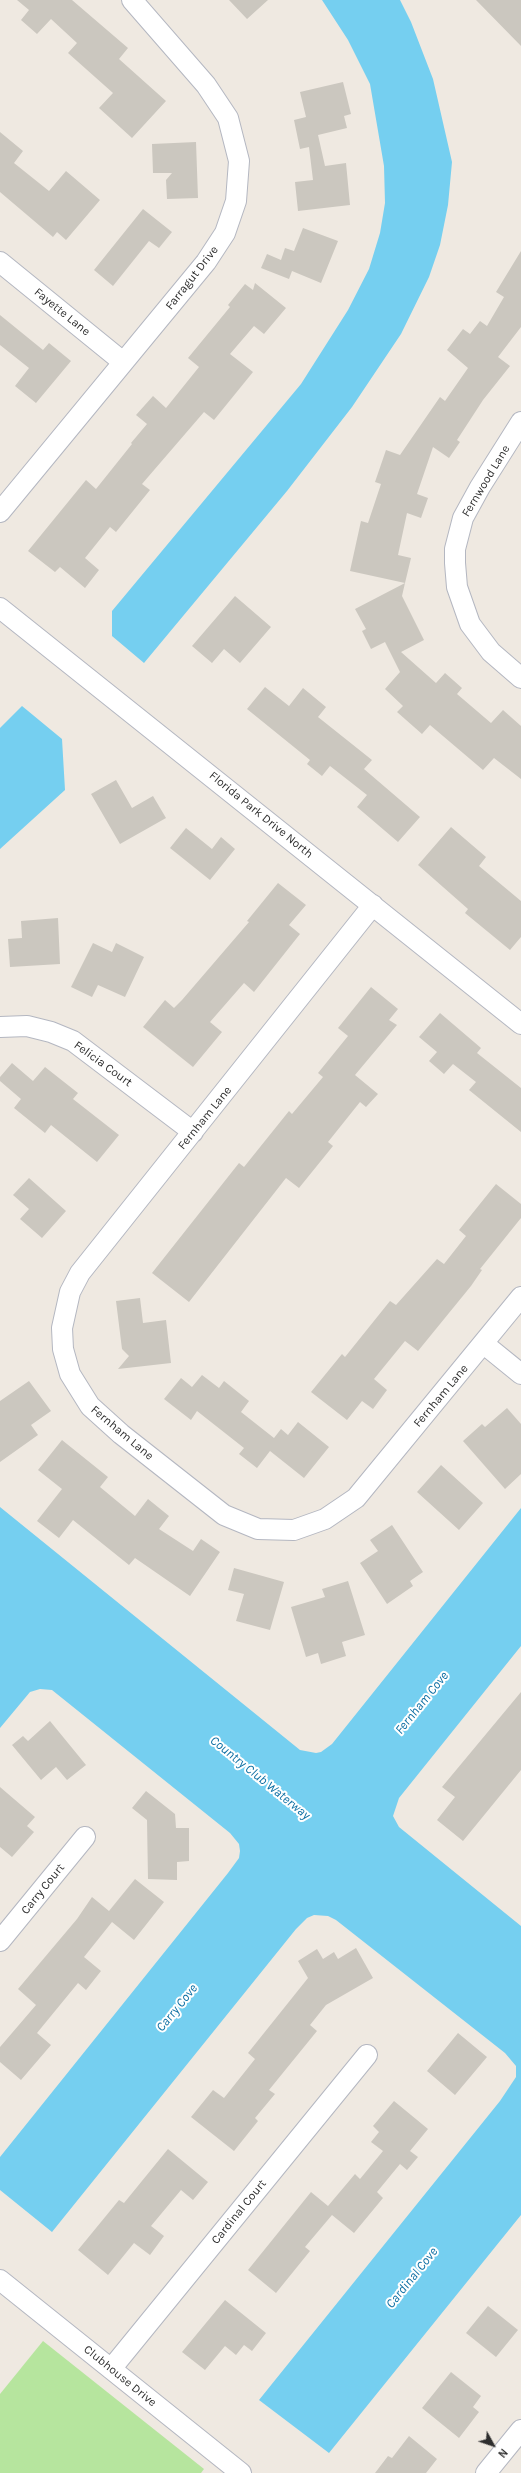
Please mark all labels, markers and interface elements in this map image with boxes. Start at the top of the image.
street label: Farragut Drive [163,243,221,313]
street label: Fayette Lane [31,285,93,339]
street label: Fernwood Lane [459,443,513,519]
street label: Florida Park Drive North [206,769,316,861]
street label: Felicia Court [71,1038,135,1090]
street label: Fernham Lane [175,1083,235,1153]
street label: Fernham Lane [411,1362,471,1430]
street label: Fernham Lane [88,1403,156,1463]
water label: Fernham Cove [392,1668,452,1738]
water label: Country Club Waterway [207,1733,313,1823]
street label: Carry Court [18,1861,68,1917]
water label: Carry Cove [153,1981,201,2035]
street label: Cardinal Court [209,2177,269,2247]
water label: Cardinal Cove [383,2244,441,2312]
street label: Clubhouse Drive [81,2342,159,2410]
north arrow [473,2425,513,2465]
text: N [495,2446,510,2460]

